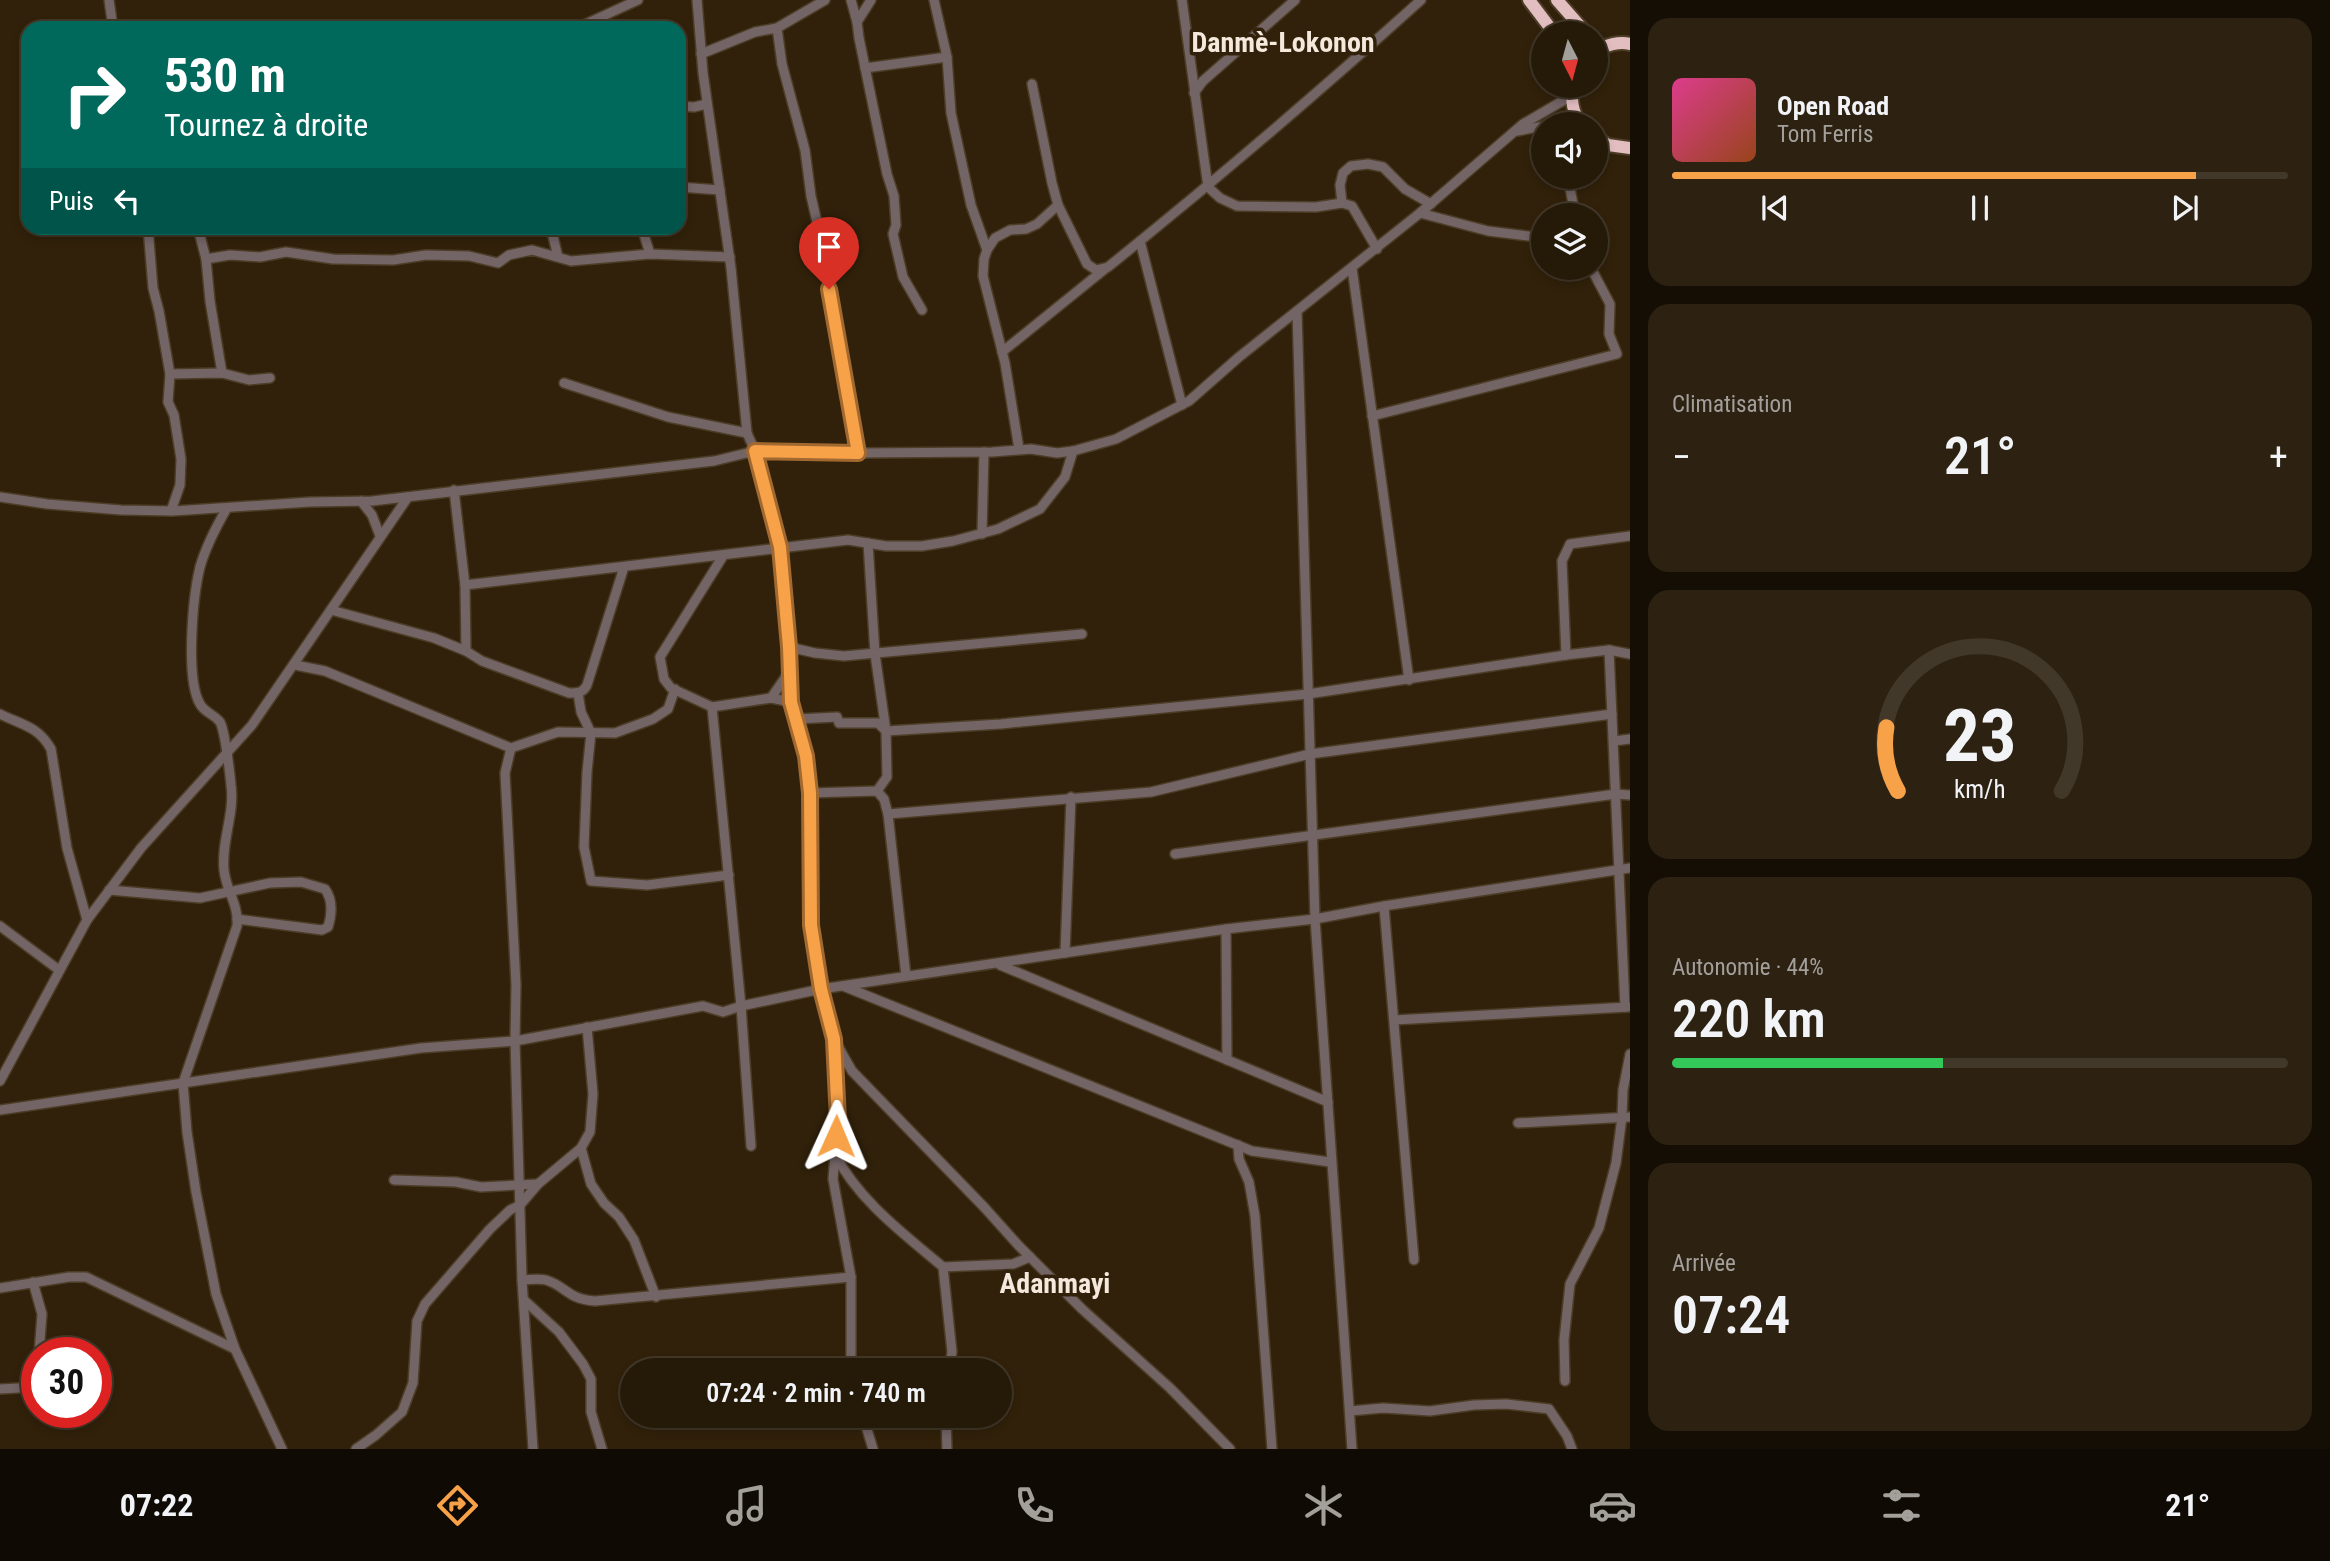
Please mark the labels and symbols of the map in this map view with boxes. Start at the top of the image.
north arrow [1531,21,1608,98]
district label: Danmè-Lokonon [1191,26,1375,59]
pin [799,217,859,289]
position arrow [799,1099,873,1173]
district label: Adanmayi [1000,1267,1110,1300]
speed limit sign: 30 [21,1337,112,1428]

